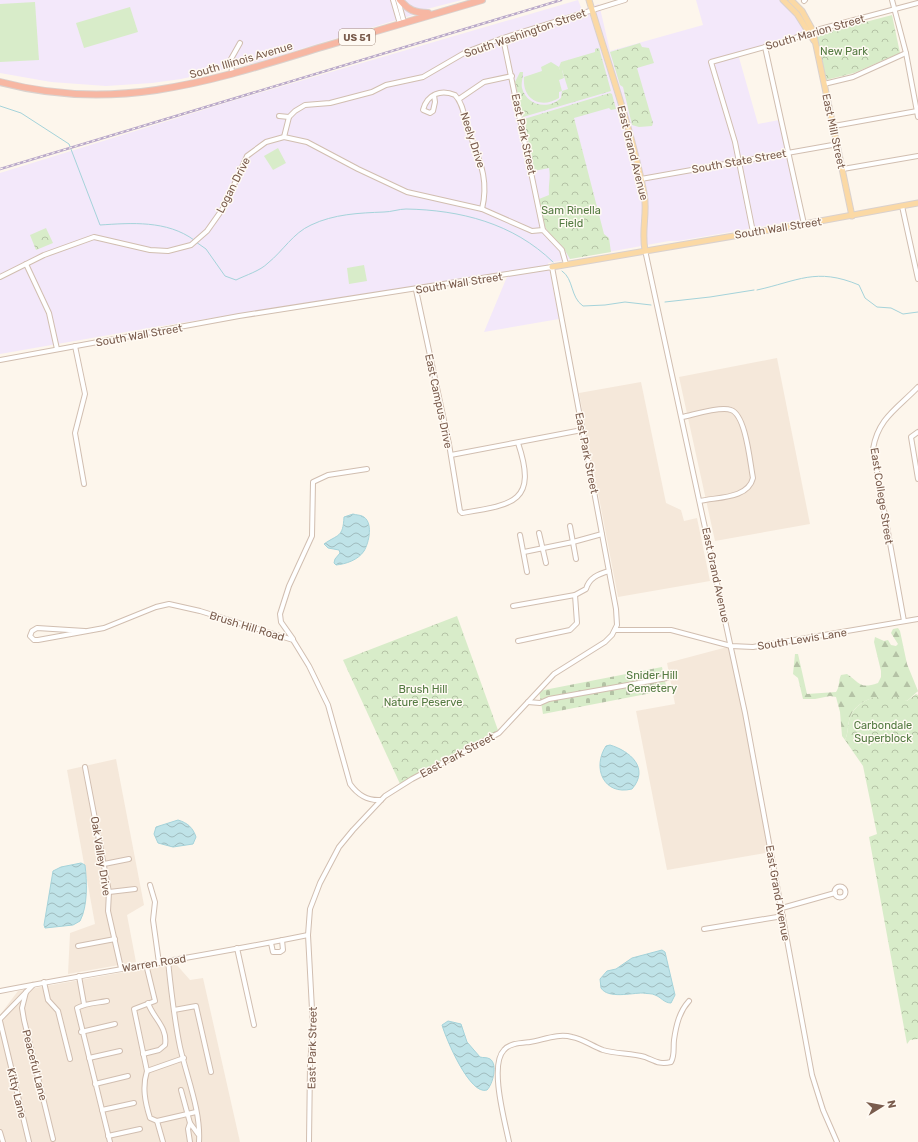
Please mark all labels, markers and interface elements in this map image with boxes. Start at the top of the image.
street label: South Washington Street [463,6,588,60]
street label: South Marion Street [764,12,867,53]
road number: US 51 [339,29,375,45]
street label: South Illinois Avenue [188,40,294,81]
park label: New Park [820,45,868,58]
street label: East Park Street [509,92,539,177]
street label: East Mill Street [819,92,848,171]
street label: East Grand Avenue [614,104,651,202]
street label: Neely Drive [457,111,488,170]
street label: South State Street [691,147,788,176]
street label: Logan Drive [214,155,253,215]
park label: Sam Rinella Field [541,204,601,230]
street label: South Wall Street [734,215,823,242]
street label: South Wall Street [415,270,504,297]
street label: South Wall Street [95,321,184,350]
street label: East Campus Drive [422,353,455,450]
street label: East Park Street [572,411,601,496]
street label: East College Street [867,447,896,546]
street label: East Grand Avenue [699,526,732,624]
street label: Brush Hill Road [208,609,286,644]
street label: South Lewis Lane [756,626,848,653]
park label: Snider Hill Cemetery [626,669,678,695]
park label: Brush Hill Nature Peserve [384,683,462,709]
park label: Carbondale Superblock [854,719,912,745]
street label: East Park Street [418,730,497,781]
street label: Oak Valley Drive [88,815,113,897]
street label: East Grand Avenue [763,844,792,942]
street label: Warren Road [121,952,187,975]
street label: East Park Street [305,1006,320,1089]
street label: Peaceful Lane [19,1028,50,1102]
street label: Kitty Lane [4,1067,29,1120]
north arrow [862,1086,902,1126]
text: N [884,1099,898,1109]

